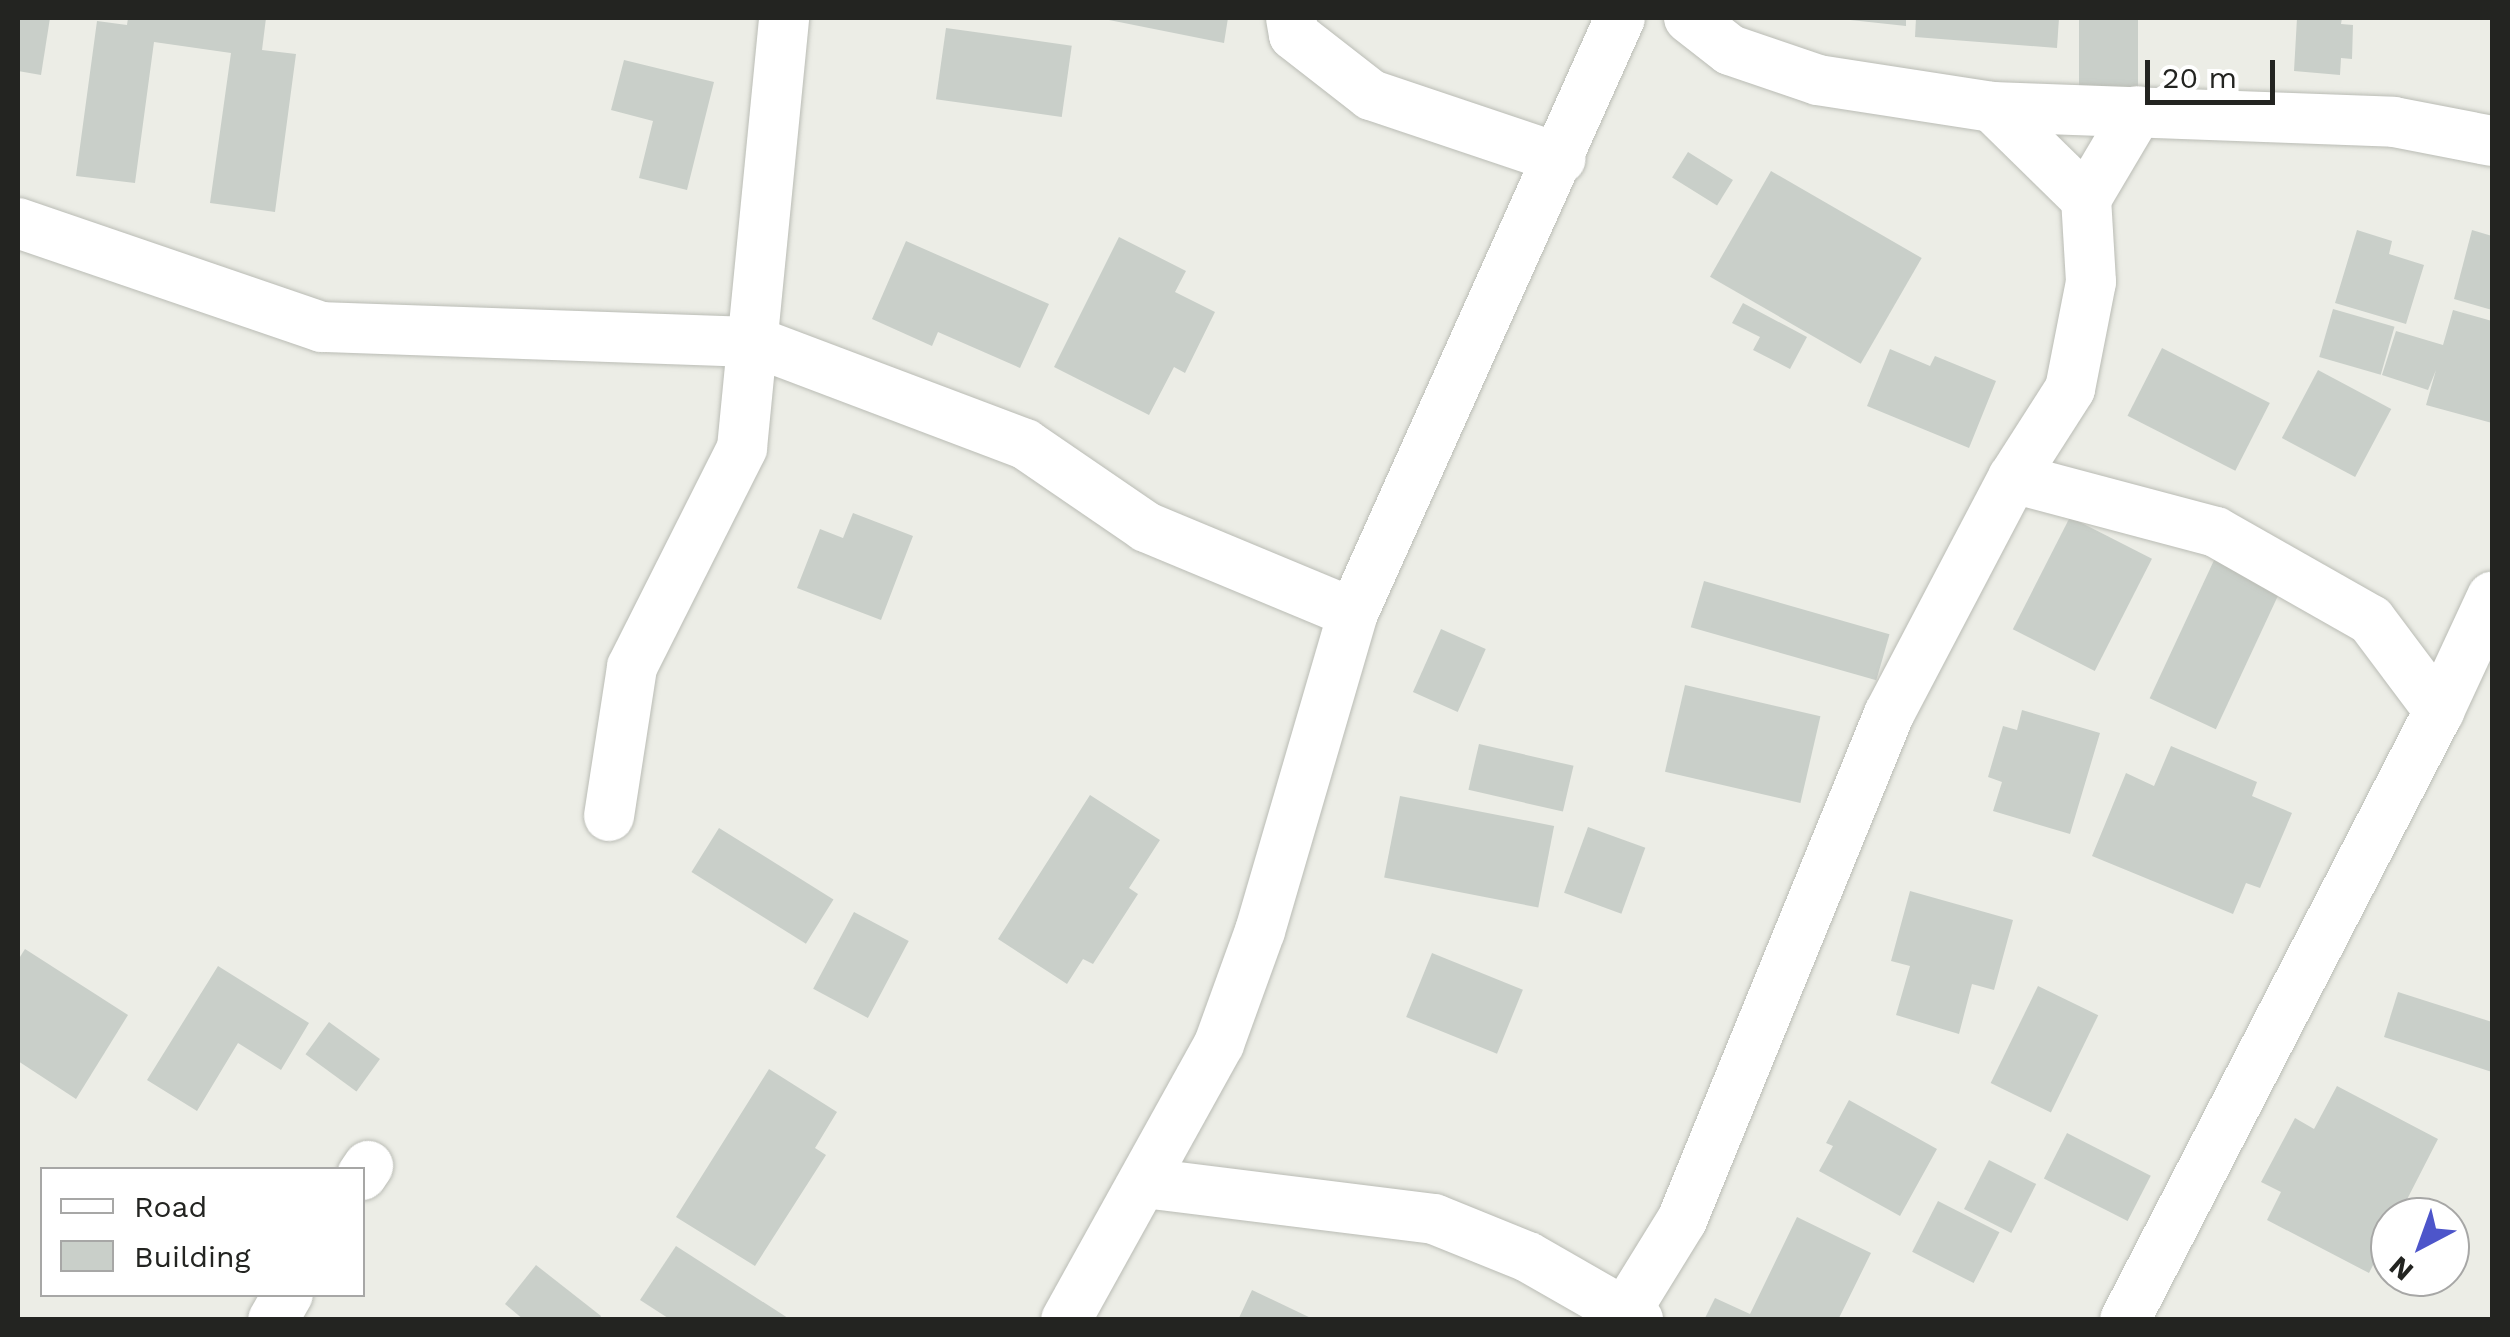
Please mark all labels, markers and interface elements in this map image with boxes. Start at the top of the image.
scale bar [2150,40,2280,102]
text: 20 m [2162,60,2237,95]
legend [40,1167,365,1297]
text: Road [134,1189,207,1224]
north arrow [2370,1197,2470,1297]
text: Building [134,1239,251,1274]
text: N [2383,1249,2420,1288]

